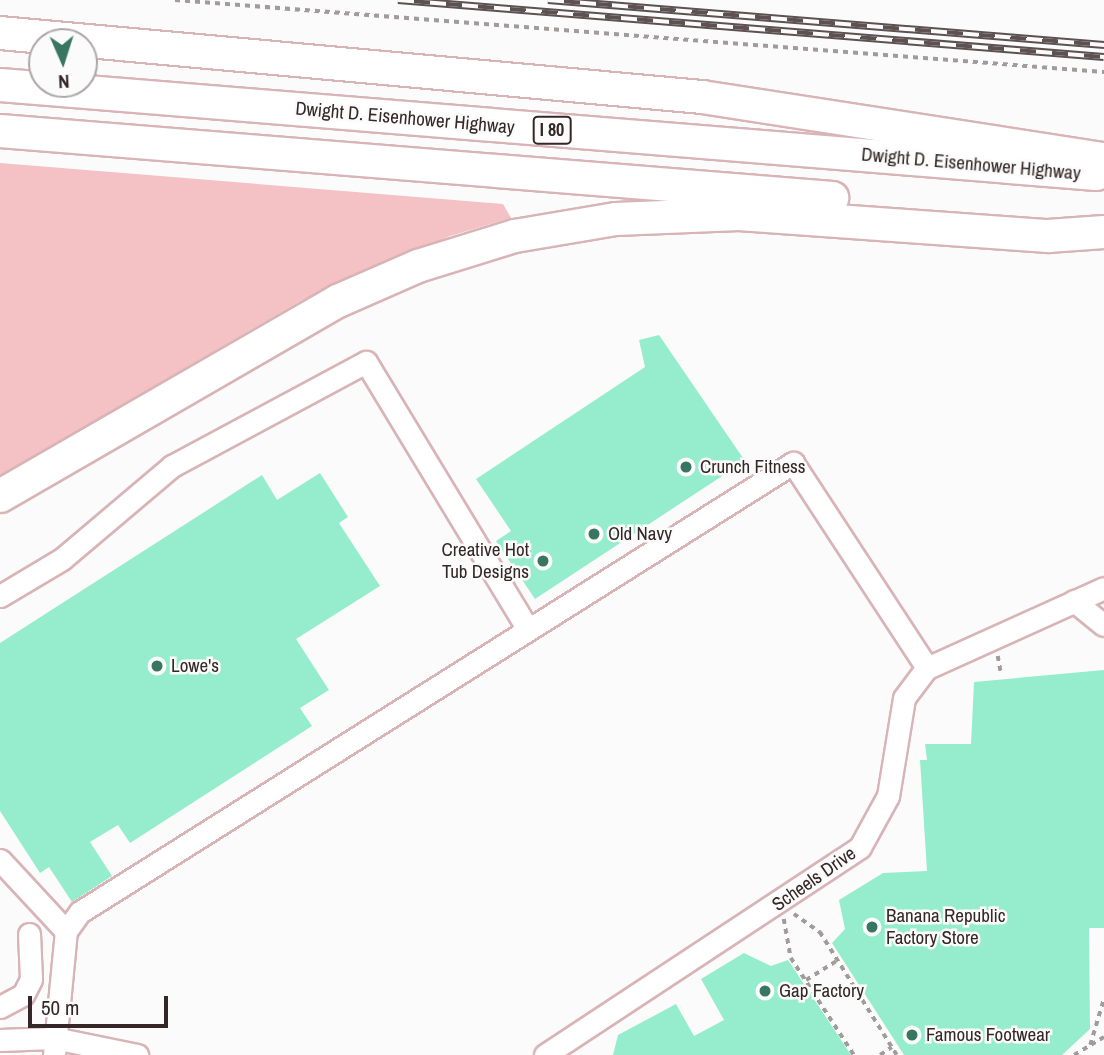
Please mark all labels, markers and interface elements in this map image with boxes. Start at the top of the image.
north arrow [28,28,98,98]
text: N [58,69,70,95]
street label: Dwight D. Eisenhower Highway [294,97,516,139]
road number: I 80 [531,116,573,145]
street label: Dwight D. Eisenhower Highway [860,143,1082,185]
place label: Crunch Fitness [700,456,806,478]
marker: Crunch Fitness [678,459,694,475]
place label: Old Navy [608,523,672,545]
marker: Old Navy [586,526,602,542]
place label: Creative Hot Tub Designs [442,539,529,583]
marker: Creative Hot Tub Designs [535,553,551,569]
place label: Lowe's [171,655,219,677]
marker: Lowe's [149,658,165,674]
street label: Scheels Drive [768,842,860,916]
place label: Banana Republic Factory Store [886,905,1006,949]
marker: Banana Republic Factory Store [864,919,880,935]
place label: Gap Factory [779,980,864,1002]
scale bar [32,982,172,1026]
marker: Gap Factory [757,983,773,999]
text: 50 m [41,993,79,1022]
place label: Famous Footwear [926,1024,1050,1046]
marker: Famous Footwear [904,1027,920,1043]

